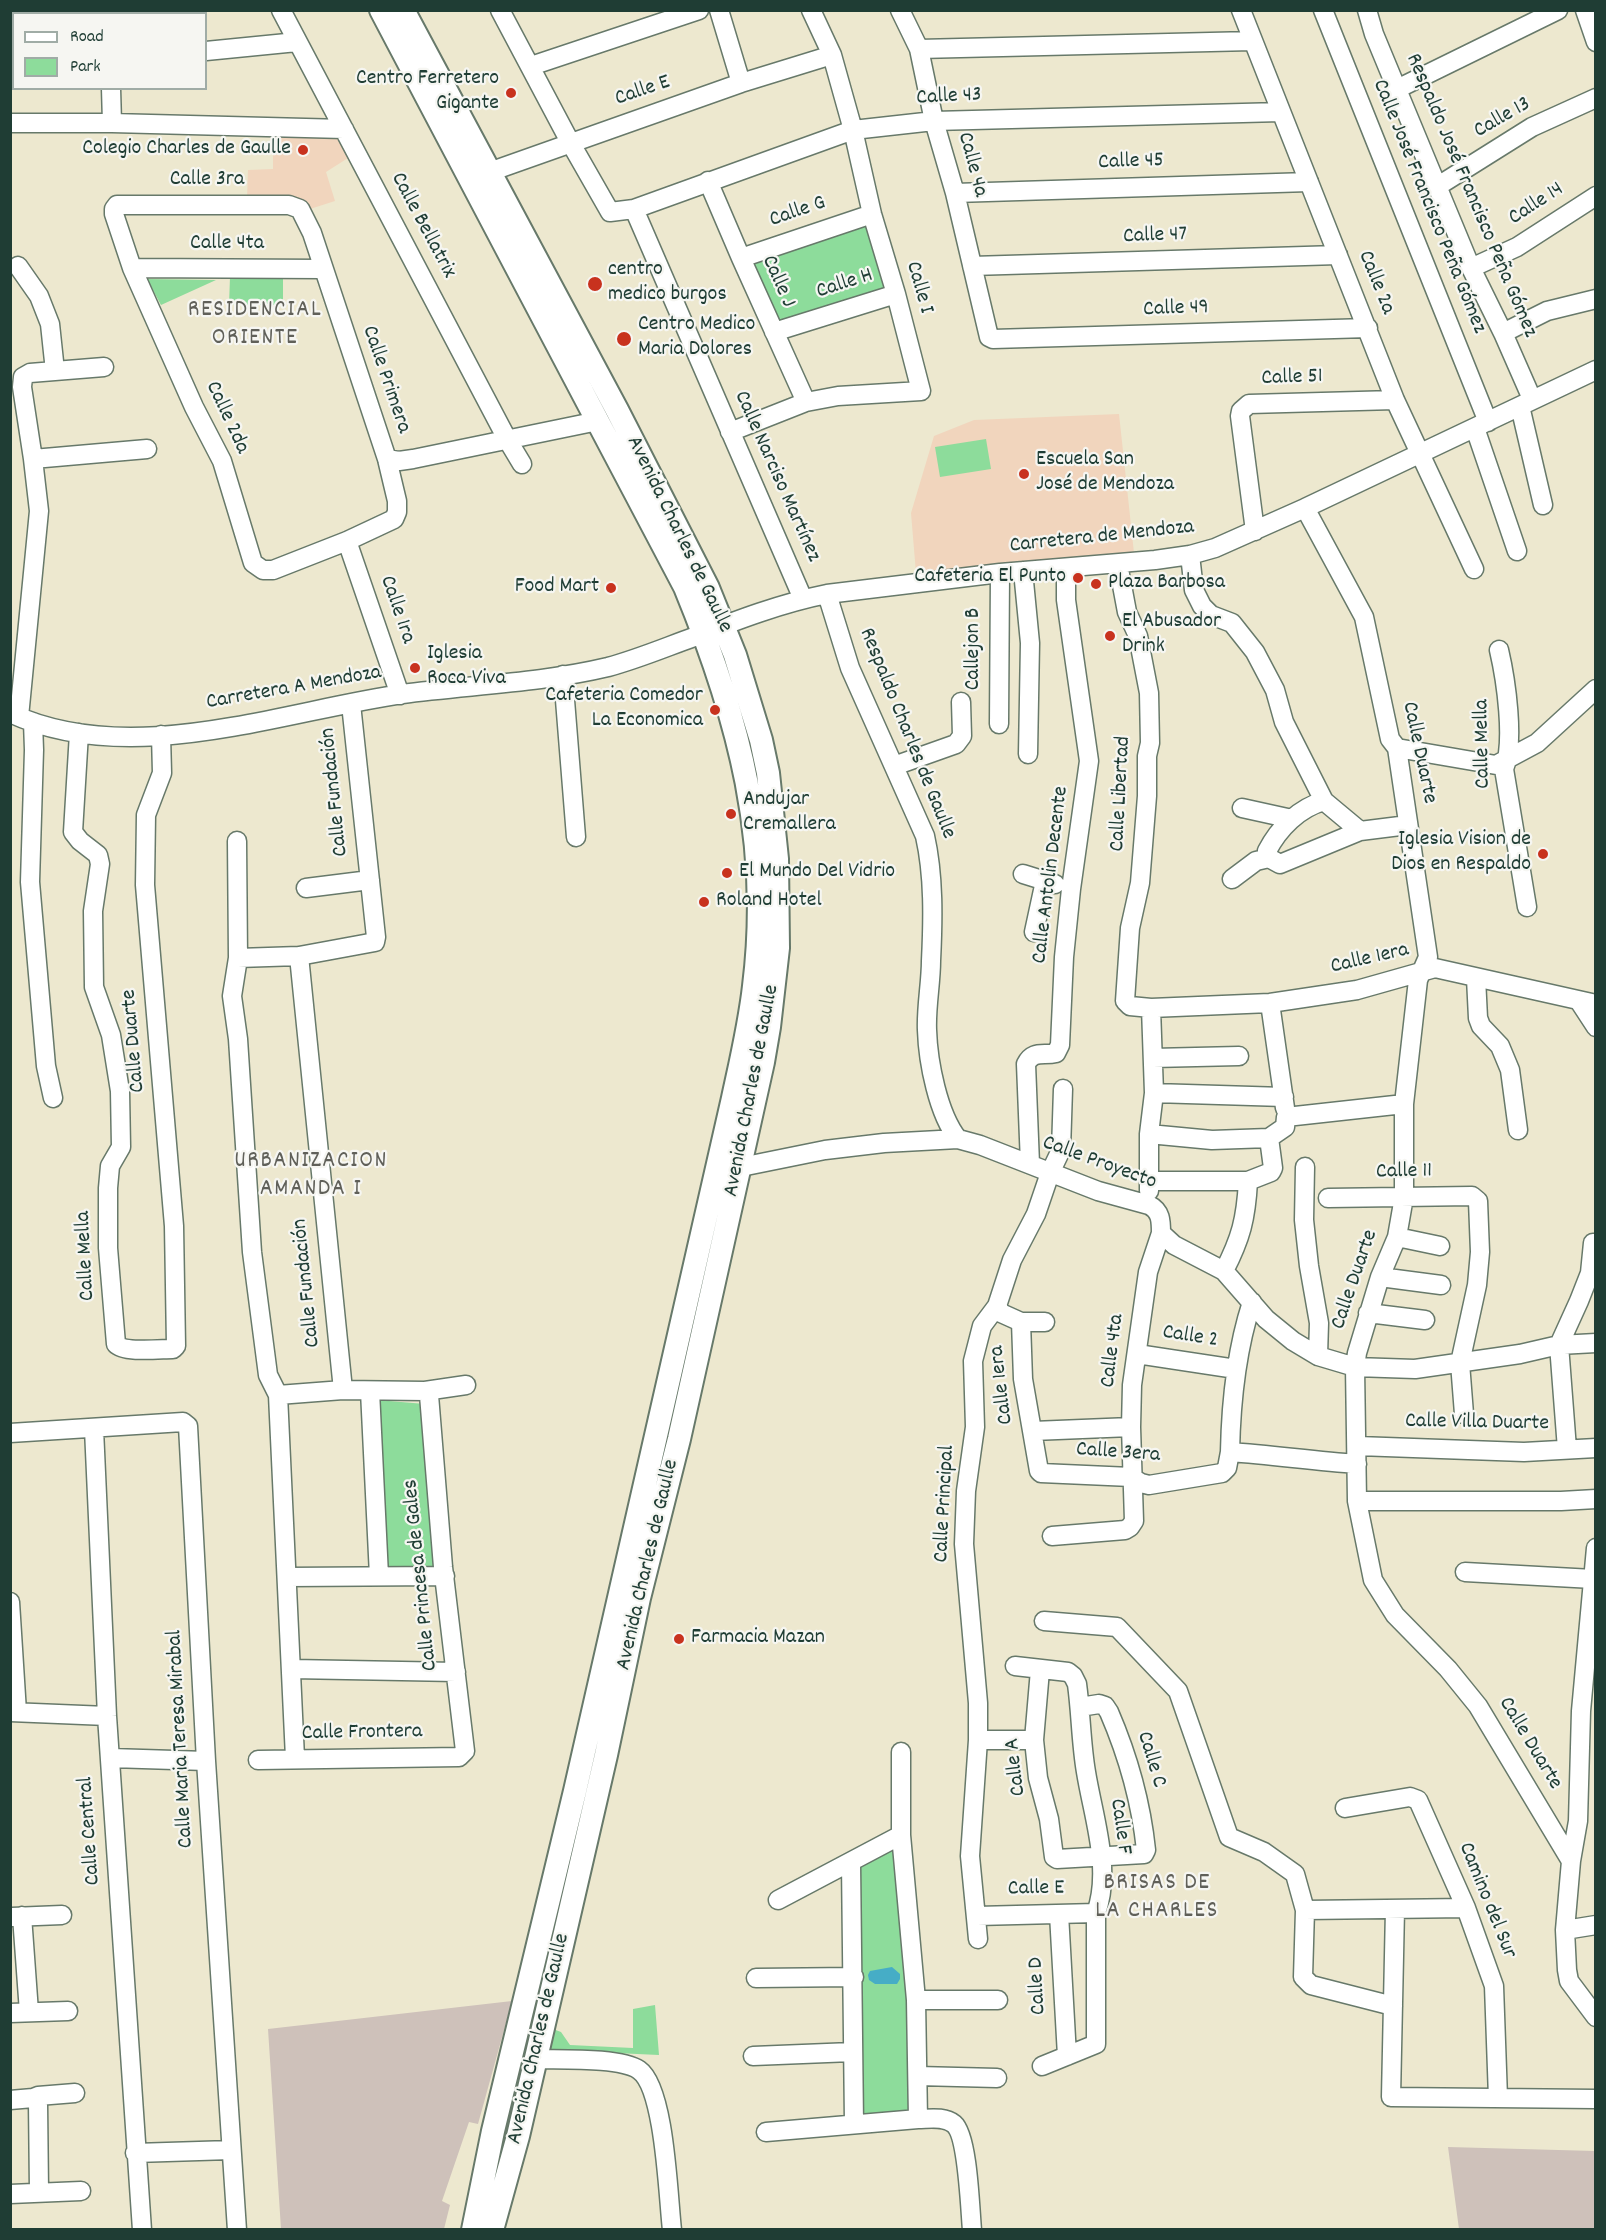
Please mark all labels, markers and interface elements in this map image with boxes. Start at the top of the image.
legend [12,12,207,90]
text: Road [70,25,104,50]
street label: Respaldo José Francisco Peña Gómez [1398,50,1542,342]
text: Park [70,55,101,80]
place label: Centro Ferretero Gigante [356,67,499,118]
street label: Calle E [612,70,674,114]
street label: Calle José Francisco Peña Gómez [1365,76,1491,338]
street label: Calle 43 [916,83,982,113]
marker: Centro Ferretero Gigante [504,86,518,100]
street label: Calle 13 [1470,92,1536,146]
street label: Calle 4a [950,130,992,200]
place label: Colegio Charles de Gaulle [82,137,291,163]
marker: Colegio Charles de Gaulle [296,143,310,157]
street label: Calle 45 [1098,149,1164,177]
street label: Calle 3ra [170,168,244,194]
street label: Calle Bellatrix [383,169,461,283]
street label: Calle 14 [1505,178,1569,232]
street label: Calle G [767,191,829,235]
street label: Calle 47 [1123,223,1187,251]
street label: Calle 4ta [190,232,264,258]
street label: Calle 2a [1350,247,1400,319]
street label: Calle J [754,252,800,312]
place label: centro medico burgos [608,258,727,310]
street label: Calle I [898,259,938,317]
street label: Calle H [814,264,876,306]
marker: centro medico burgos [586,275,604,293]
street label: Calle 49 [1143,296,1209,324]
district label: RESIDENCIAL ORIENTE [188,298,322,354]
place label: Centro Medico Maria Dolores [638,313,755,364]
street label: Calle Primera [354,323,416,437]
marker: Centro Medico Maria Dolores [615,330,633,348]
street label: Calle 51 [1261,365,1323,393]
street label: Calle 2da [198,378,254,458]
street label: Calle Narciso Martínez [726,387,826,567]
street label: Avenida Charles de Gaulle [619,432,737,638]
place label: Escuela San José de Mendoza [1036,448,1174,500]
marker: Escuela San José de Mendoza [1017,467,1031,481]
street label: Carretera de Mendoza [1009,515,1195,561]
place label: Cafeteria El Punto [914,565,1066,591]
marker: Cafeteria El Punto [1071,571,1085,585]
place label: Plaza Barbosa [1108,571,1225,597]
street label: Calle 1ra [372,573,420,647]
place label: Food Mart [515,575,599,601]
marker: Plaza Barbosa [1089,577,1103,591]
marker: Food Mart [604,581,618,595]
street label: Callejon B [962,608,988,690]
place label: El Abusador Drink [1122,610,1221,662]
street label: Respaldo Charles de Gaulle [852,625,960,843]
marker: El Abusador Drink [1103,629,1117,643]
place label: Iglesia Roca Viva [427,642,506,694]
street label: Carretera A Mendoza [205,661,383,717]
marker: Iglesia Roca Viva [408,661,422,675]
place label: Cafeteria Comedor La Economica [545,684,703,736]
street label: Calle Mella [1470,699,1498,789]
street label: Calle Duarte [1394,700,1442,806]
marker: Cafeteria Comedor La Economica [708,703,722,717]
street label: Calle Fundación [316,726,356,858]
street label: Calle Libertad [1106,736,1138,852]
street label: Calle Antolin Decente [1028,785,1076,965]
place label: Andujar Cremallera [743,788,836,840]
marker: Andujar Cremallera [724,807,738,821]
place label: Iglesia Vision de Dios en Respaldo [1391,828,1531,879]
marker: Iglesia Vision de Dios en Respaldo [1536,847,1550,861]
place label: El Mundo Del Vidrio [739,860,895,886]
marker: El Mundo Del Vidrio [720,866,734,880]
place label: Roland Hotel [716,889,822,915]
marker: Roland Hotel [697,895,711,909]
street label: Calle 1era [1328,938,1412,982]
street label: Avenida Charles de Gaulle [719,983,787,1199]
street label: Calle Duarte [117,988,153,1094]
street label: Calle Proyecto [1038,1131,1160,1197]
district label: URBANIZACION AMANDA I [234,1149,388,1205]
street label: Calle 11 [1376,1159,1432,1187]
street label: Calle Mella [71,1211,103,1301]
street label: Calle Fundación [288,1217,328,1349]
street label: Calle Duarte [1327,1227,1385,1333]
street label: Calle 4ta [1096,1313,1132,1389]
street label: Calle 2 [1160,1321,1220,1355]
street label: Calle 1era [985,1344,1021,1426]
street label: Calle Villa Duarte [1405,1410,1549,1438]
street label: Calle 3era [1075,1438,1161,1470]
street label: Calle Principal [930,1445,962,1563]
street label: Avenida Charles de Gaulle [612,1457,686,1673]
street label: Calle Princesa de Gales [399,1478,445,1672]
place label: Farmacia Mazan [691,1626,825,1652]
street label: Calle Maria Teresa Mirabal [163,1629,201,1849]
marker: Farmacia Mazan [672,1632,686,1646]
street label: Calle Duarte [1491,1693,1567,1795]
street label: Calle Frontera [301,1720,423,1748]
street label: Calle C [1129,1729,1171,1791]
street label: Calle A [1000,1736,1034,1798]
street label: Calle Central [74,1776,108,1886]
street label: Calle F [1102,1797,1136,1857]
street label: Camino del Sur [1451,1839,1521,1963]
district label: BRISAS DE LA CHARLES [1095,1871,1219,1927]
street label: Calle E [1008,1876,1064,1904]
street label: Avenida Charles de Gaulle [503,1931,577,2147]
street label: Calle D [1024,1956,1054,2016]

